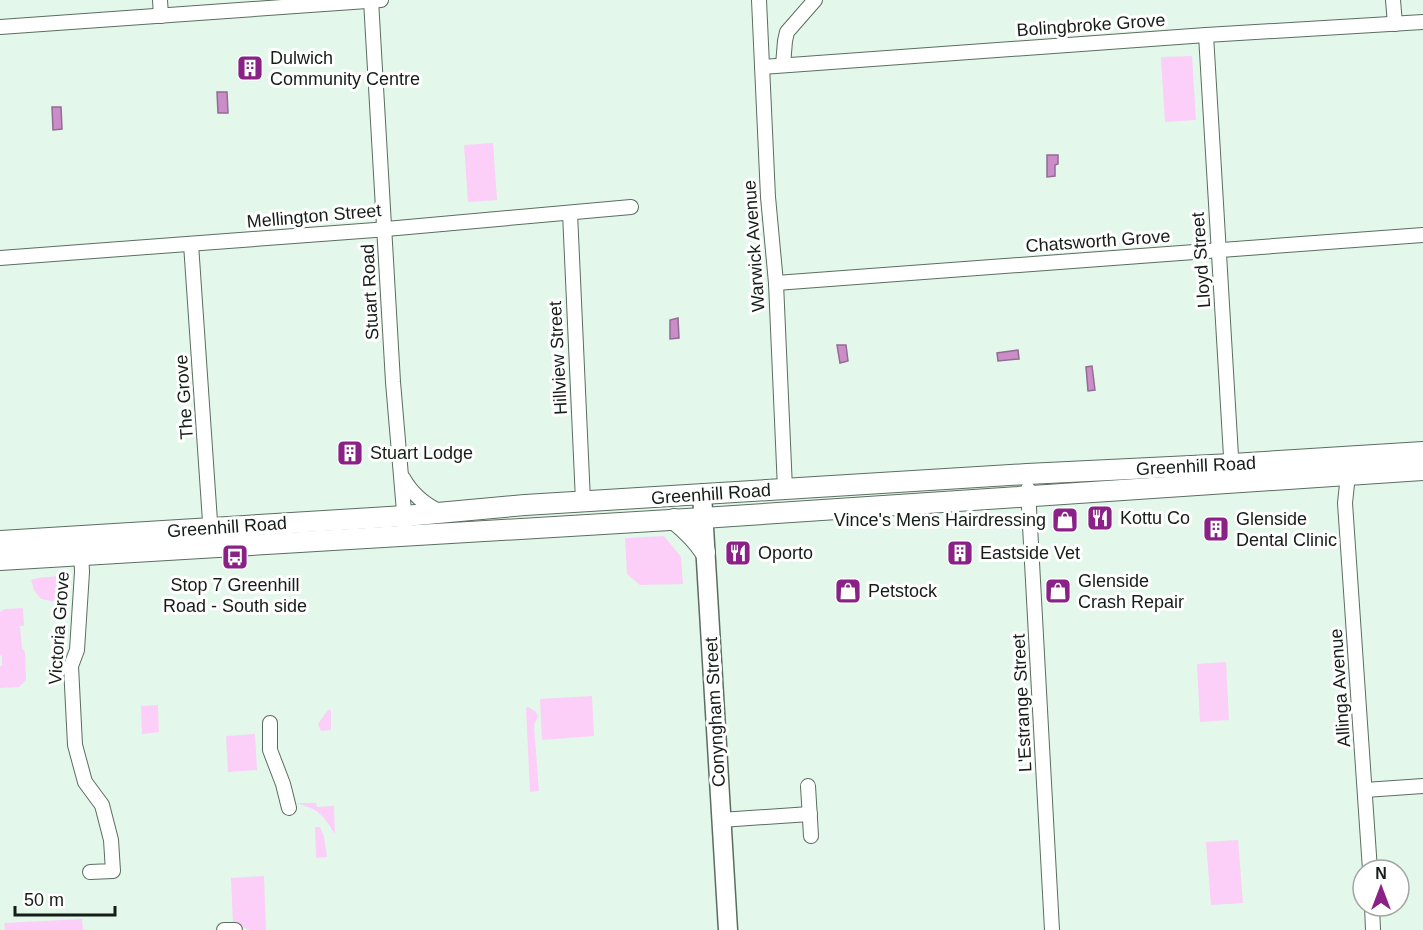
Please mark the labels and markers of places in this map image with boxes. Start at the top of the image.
place label: Dulwich Community Centre [270,48,420,89]
building icon: Dulwich Community Centre [235,53,265,83]
building icon: Stuart Lodge [335,438,365,468]
place label: Stuart Lodge [370,443,473,463]
restaurant icon: Kottu Co [1085,503,1115,533]
shop icon: Vince's Mens Hairdressing [1050,505,1080,535]
place label: Kottu Co [1120,508,1190,528]
place label: Glenside Dental Clinic [1236,509,1337,550]
place label: Vince's Mens Hairdressing [834,510,1046,530]
building icon: Glenside Dental Clinic [1201,514,1231,544]
restaurant icon: Oporto [723,538,753,568]
building icon: Eastside Vet [945,538,975,568]
bus stop icon: Stop 7 Greenhill Road - South side [220,542,250,572]
place label: Oporto [758,543,813,563]
place label: Eastside Vet [980,543,1080,563]
place label: Glenside Crash Repair [1078,571,1184,612]
place label: Stop 7 Greenhill Road - South side [163,575,307,616]
shop icon: Petstock [833,576,863,606]
shop icon: Glenside Crash Repair [1043,576,1073,606]
place label: Petstock [868,581,938,601]

